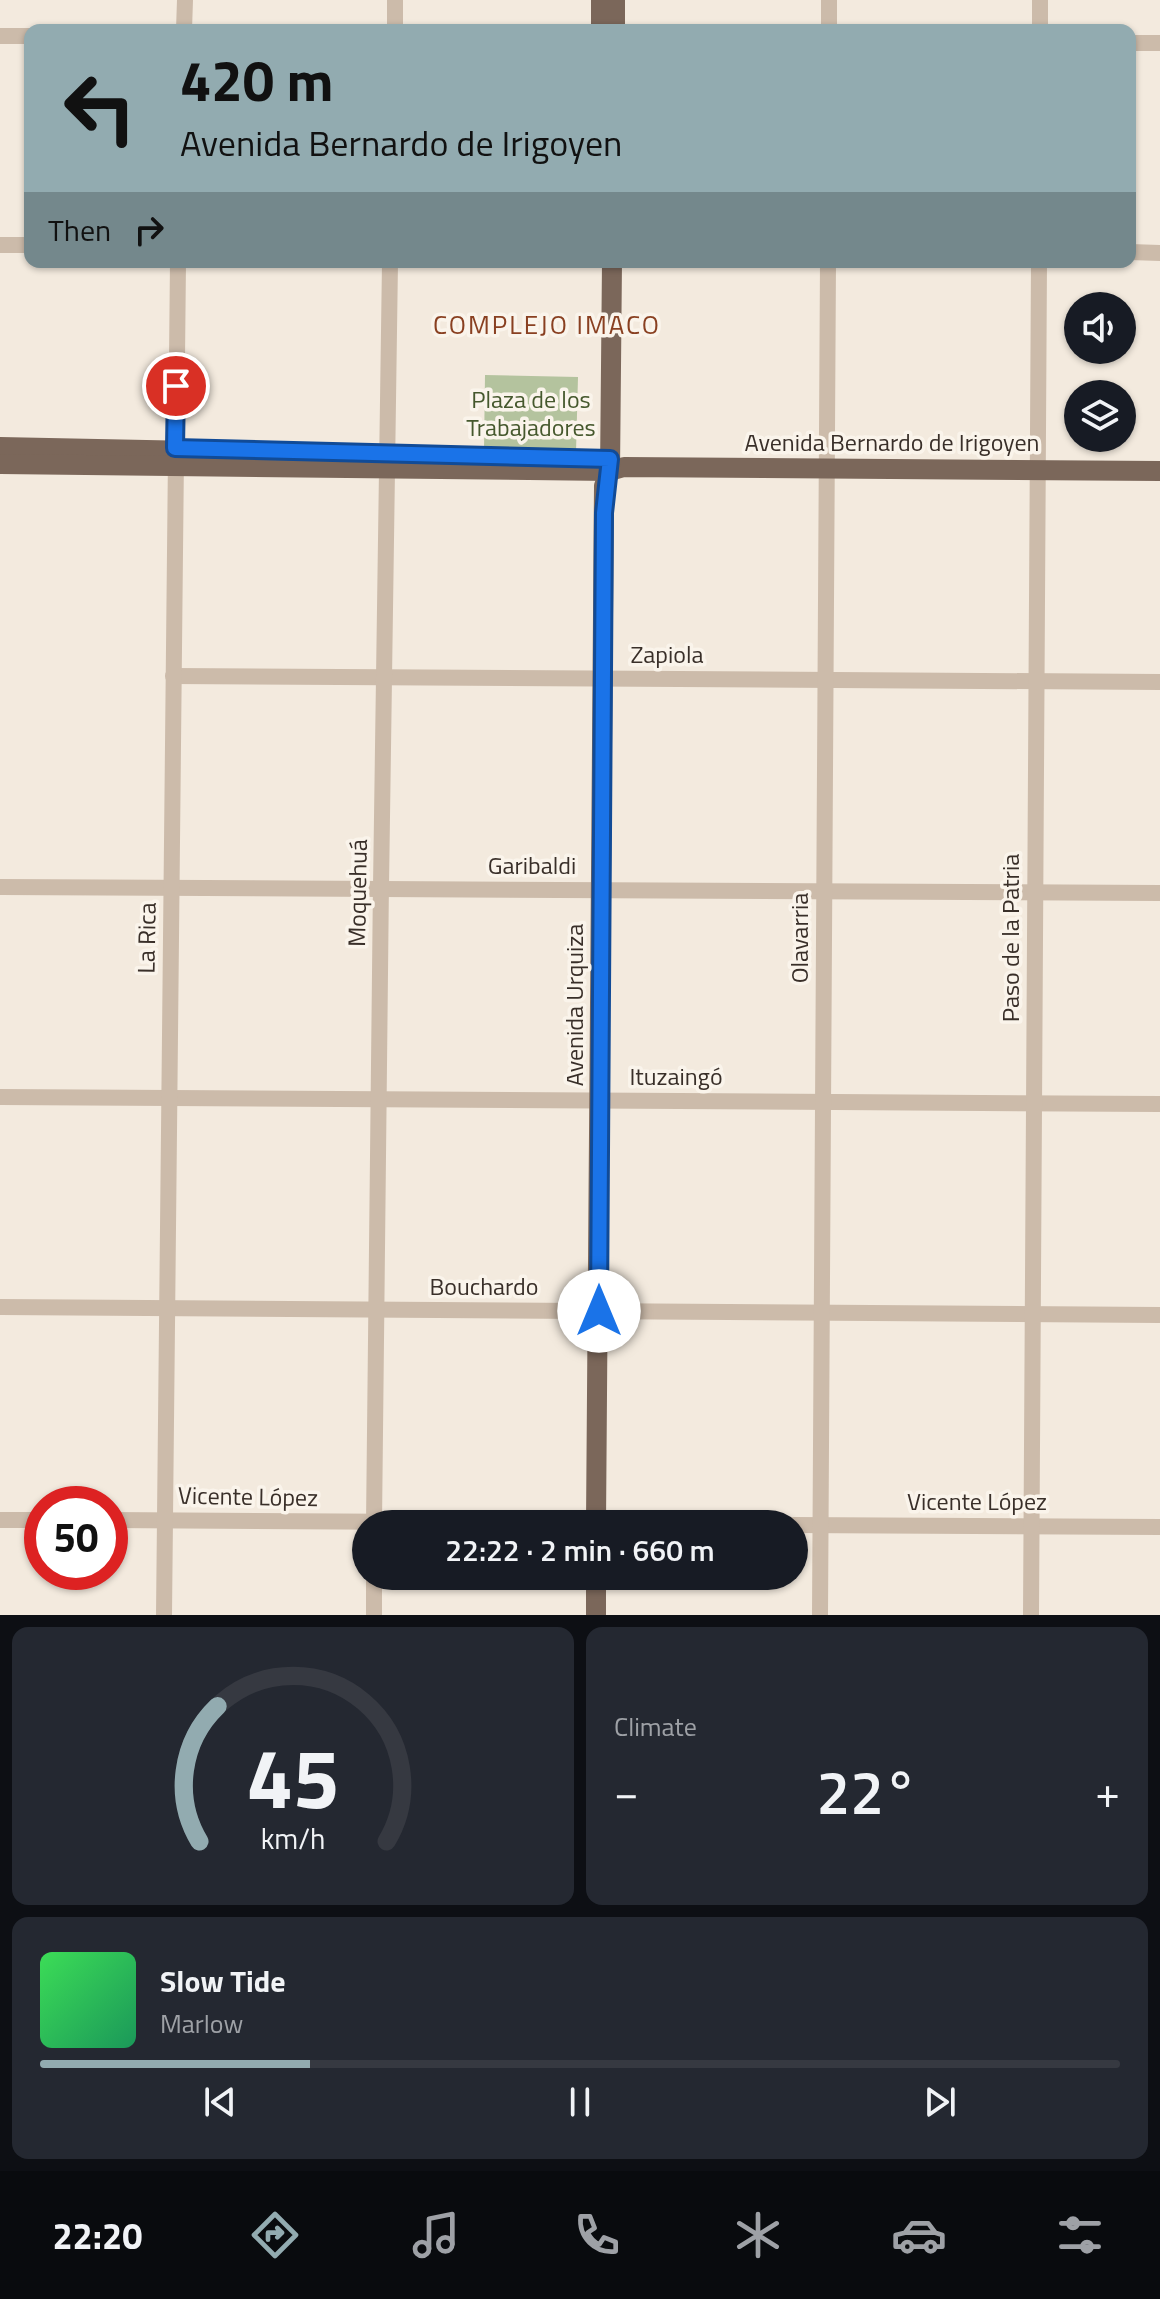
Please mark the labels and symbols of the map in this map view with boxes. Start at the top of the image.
district label: COMPLEJO IMACO [433,305,661,344]
pin [142,352,210,420]
park label: Plaza de los Trabajadores [466,381,596,445]
street label: Avenida Bernardo de Irigoyen [745,424,1039,460]
street label: Zapiola [630,636,704,672]
street label: Moquehuá [338,839,376,947]
street label: Garibaldi [488,847,576,883]
street label: Paso de la Patria [992,854,1028,1022]
street label: Olavarria [781,893,817,983]
street label: La Rica [127,902,165,974]
street label: Avenida Urquiza [556,924,592,1086]
street label: Ituzaingó [629,1058,723,1094]
street label: Bouchardo [430,1268,538,1304]
position arrow [557,1269,641,1353]
street label: Vicente López [178,1477,318,1515]
street label: Vicente López [907,1483,1047,1519]
speed limit sign: 50 [24,1486,128,1590]

